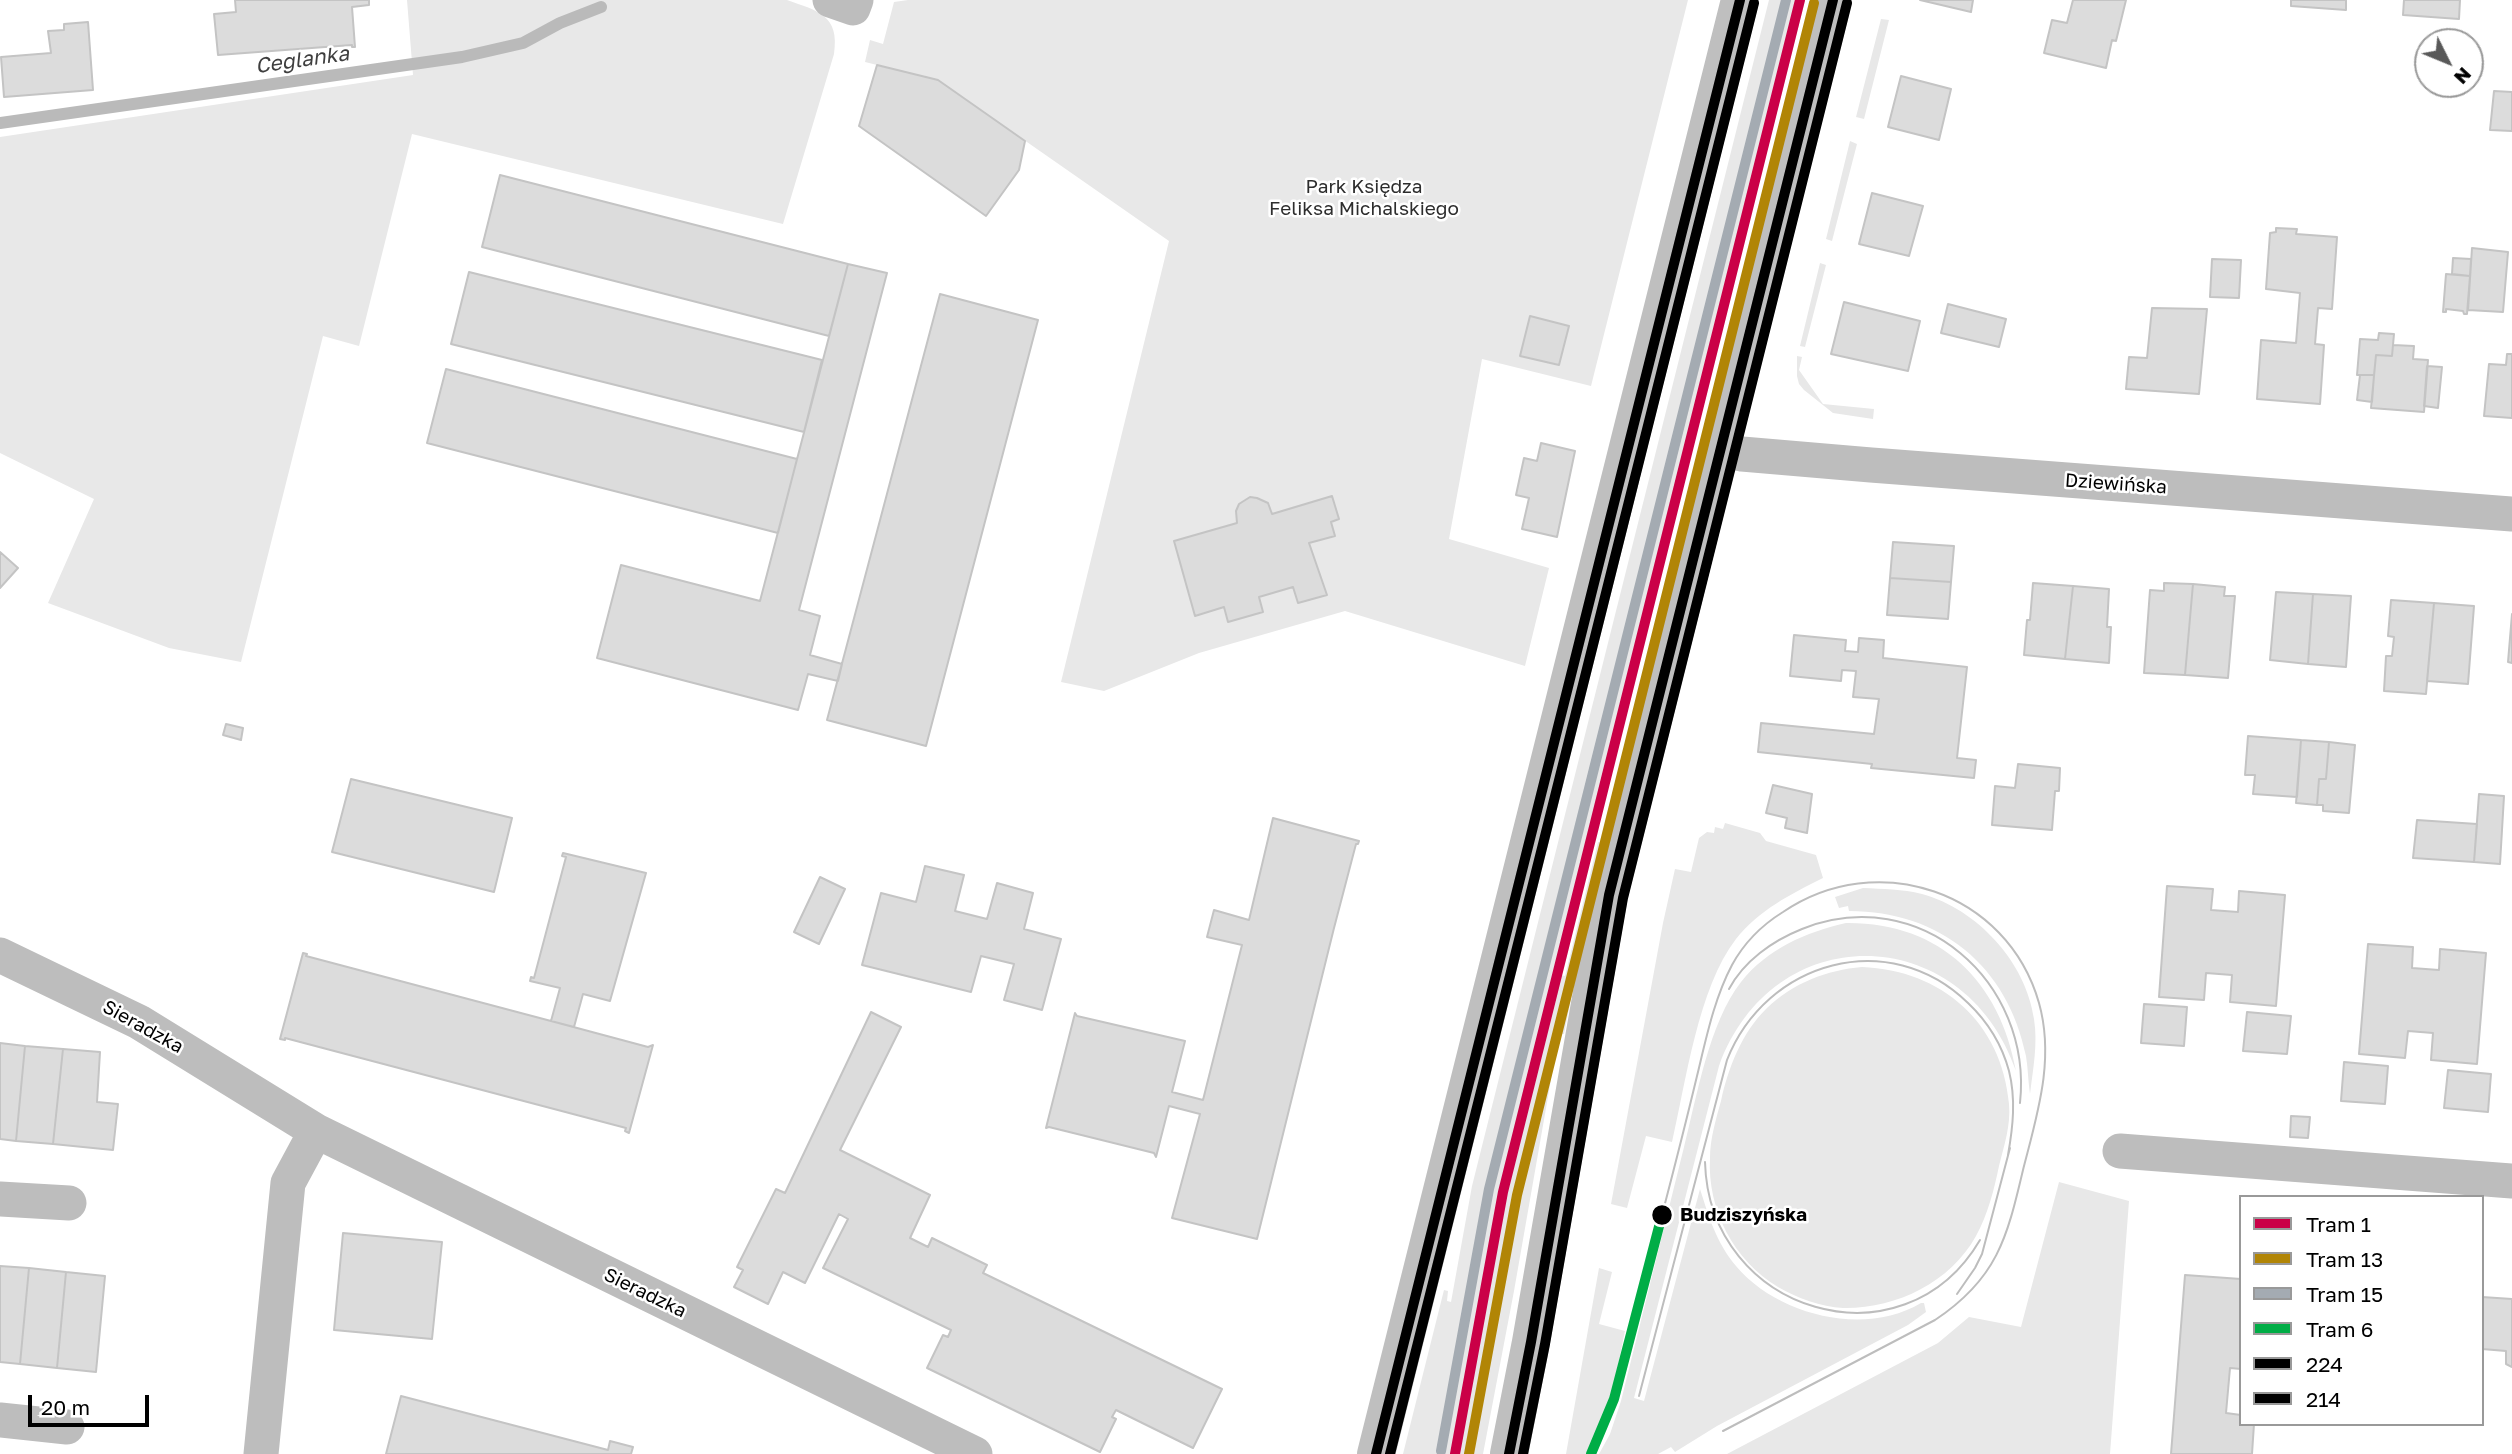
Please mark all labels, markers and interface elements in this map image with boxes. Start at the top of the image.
north arrow [2414,28,2484,98]
water label: Ceglanka [254,41,350,79]
text: N [2450,63,2477,89]
park label: Park Księdza Feliksa Michalskiego [1269,176,1459,220]
street label: Dziewińska [2064,469,2168,499]
street label: Sieradzka [99,995,187,1059]
legend [2239,1195,2484,1426]
marker: Budziszyńska [1650,1203,1674,1227]
place label: Budziszyńska [1680,1204,1807,1226]
text: Tram 1 [2306,1211,2371,1237]
text: Tram 13 [2306,1246,2383,1272]
street label: Sieradzka [600,1263,690,1323]
text: Tram 15 [2306,1281,2383,1307]
text: Tram 6 [2306,1316,2374,1342]
text: 224 [2306,1351,2343,1377]
scale bar [32,1380,152,1424]
text: 214 [2306,1386,2341,1412]
text: 20 m [41,1394,90,1420]

